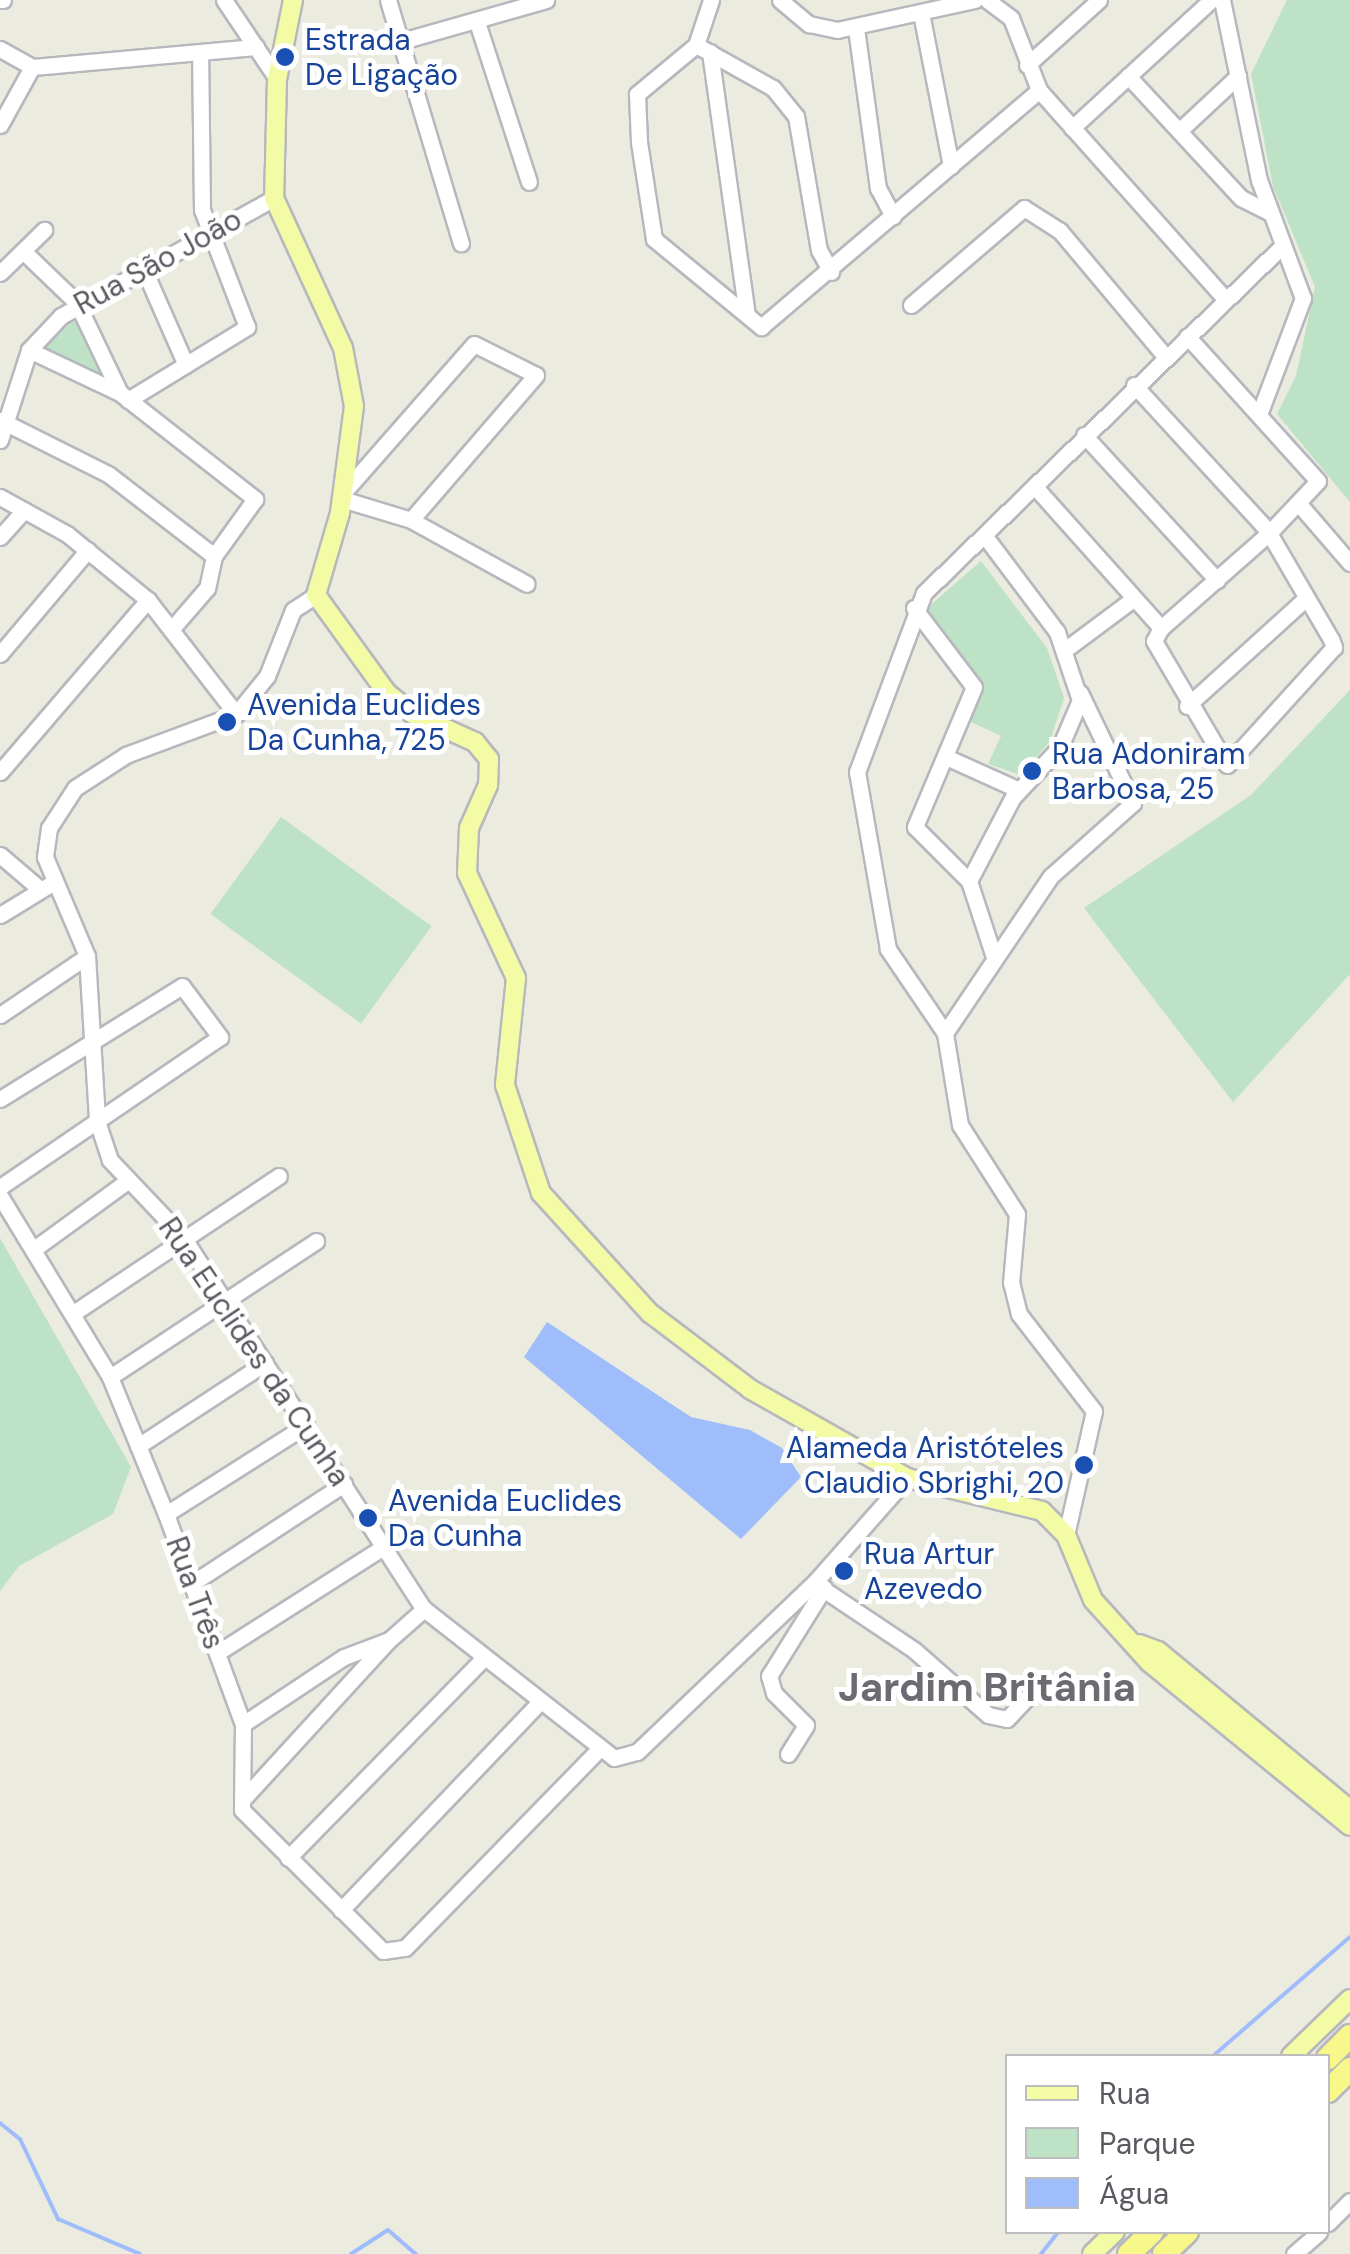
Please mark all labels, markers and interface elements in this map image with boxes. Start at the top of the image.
place label: Estrada De Ligação [305,22,458,92]
marker: Estrada De Ligação [274,46,296,68]
street label: Rua São João [68,201,248,323]
place label: Avenida Euclides Da Cunha, 725 [247,687,481,758]
marker: Avenida Euclides Da Cunha, 725 [216,711,238,733]
place label: Rua Adoniram Barbosa, 25 [1052,736,1246,806]
marker: Rua Adoniram Barbosa, 25 [1021,760,1043,782]
street label: Rua Euclides da Cunha [151,1211,357,1493]
place label: Alameda Aristóteles Claudio Sbrighi, 20 [786,1430,1064,1500]
marker: Alameda Aristóteles Claudio Sbrighi, 20 [1073,1454,1095,1476]
place label: Avenida Euclides Da Cunha [388,1483,622,1554]
marker: Avenida Euclides Da Cunha [357,1507,379,1529]
street label: Rua Três [158,1532,232,1654]
place label: Rua Artur Azevedo [864,1536,994,1606]
marker: Rua Artur Azevedo [833,1560,855,1582]
district label: Jardim Britânia [838,1663,1136,1711]
legend [1005,2054,1330,2234]
text: Rua [1099,2074,1150,2113]
text: Parque [1099,2124,1196,2163]
text: Água [1099,2174,1169,2213]

